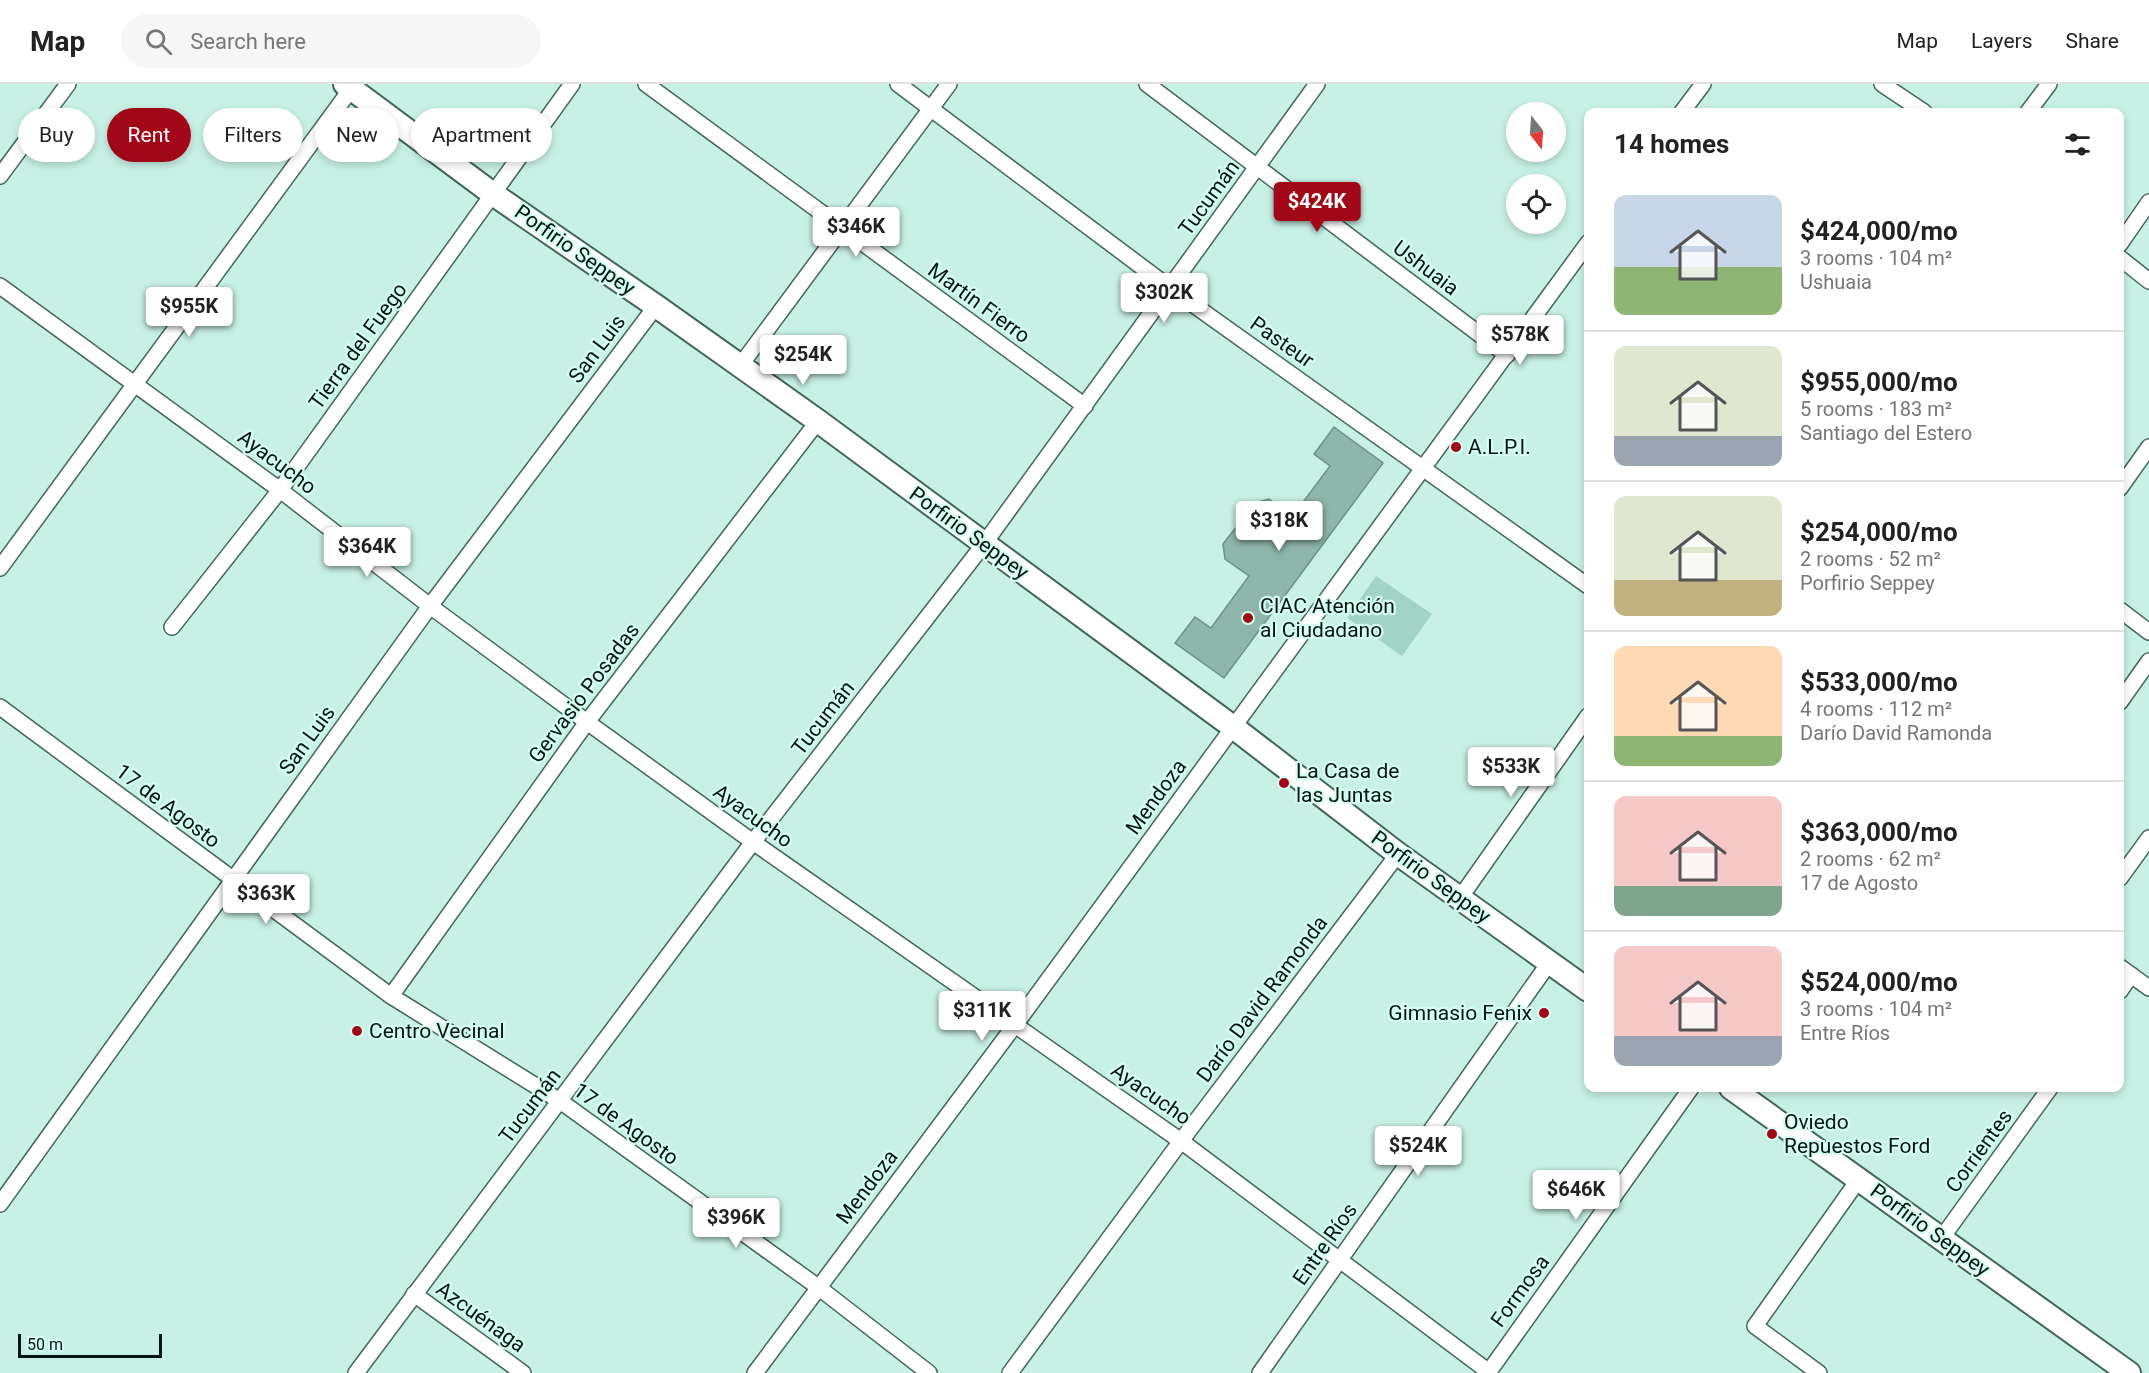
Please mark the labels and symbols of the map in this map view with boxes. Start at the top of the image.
north arrow [1506,102,1566,162]
street label: Tucumán [1174,156,1244,240]
pin: $424K [1275,182,1359,233]
street label: Porfirio Seppey [510,200,640,300]
pin: $346K [814,207,898,258]
street label: Ushuaia [1389,236,1463,300]
street label: Martín Fierro [923,258,1035,348]
pin: $302K [1122,273,1206,324]
street label: Tierra del Fuego [304,278,412,414]
pin: $955K [147,287,231,338]
street label: San Luis [564,310,630,388]
street label: Pasteur [1246,311,1318,373]
pin: $578K [1478,315,1562,366]
pin: $254K [761,335,845,386]
street label: Ayacucho [233,425,321,499]
place label: A.L.P.I. [1468,435,1531,459]
marker: A.L.P.I. [1449,440,1463,454]
street label: Porfirio Seppey [905,482,1033,584]
pin: $318K [1237,501,1321,552]
pin: $364K [325,527,409,578]
place label: CIAC Atención al Ciudadano [1260,594,1395,642]
marker: CIAC Atención al Ciudadano [1241,611,1255,625]
street label: Gervasio Posadas [524,618,644,768]
street label: Tucumán [787,676,859,760]
street label: San Luis [274,701,340,779]
pin: $533K [1469,747,1553,798]
street label: Mendoza [1121,755,1191,839]
street label: 17 de Agosto [111,759,225,853]
place label: La Casa de las Juntas [1296,759,1399,807]
marker: La Casa de las Juntas [1277,776,1291,790]
street label: Ayacucho [709,779,797,853]
street label: Porfirio Seppey [1367,826,1495,928]
pin: $363K [224,874,308,925]
street label: Darío David Ramonda [1192,911,1332,1087]
pin: $311K [940,991,1024,1042]
place label: Gimnasio Fenix [1388,1001,1532,1025]
marker: Gimnasio Fenix [1537,1006,1551,1020]
place label: Centro Vecinal [369,1019,505,1043]
marker: Centro Vecinal [350,1024,364,1038]
street label: Ayacucho [1107,1058,1195,1130]
street label: Tucumán [494,1064,566,1148]
street label: 17 de Agosto [569,1078,683,1170]
street label: Corrientes [1941,1105,2017,1197]
place label: Oviedo Repuestos Ford [1784,1110,1930,1158]
pin: $524K [1376,1126,1460,1177]
marker: Oviedo Repuestos Ford [1765,1127,1779,1141]
street label: Mendoza [831,1145,903,1229]
pin: $646K [1534,1170,1618,1221]
street label: Porfirio Seppey [1866,1179,1994,1281]
pin: $396K [694,1198,778,1249]
street label: Entre Ríos [1288,1198,1362,1290]
street label: Formosa [1486,1250,1554,1332]
street label: Azcuénaga [432,1277,530,1357]
scale bar [18,1331,162,1358]

